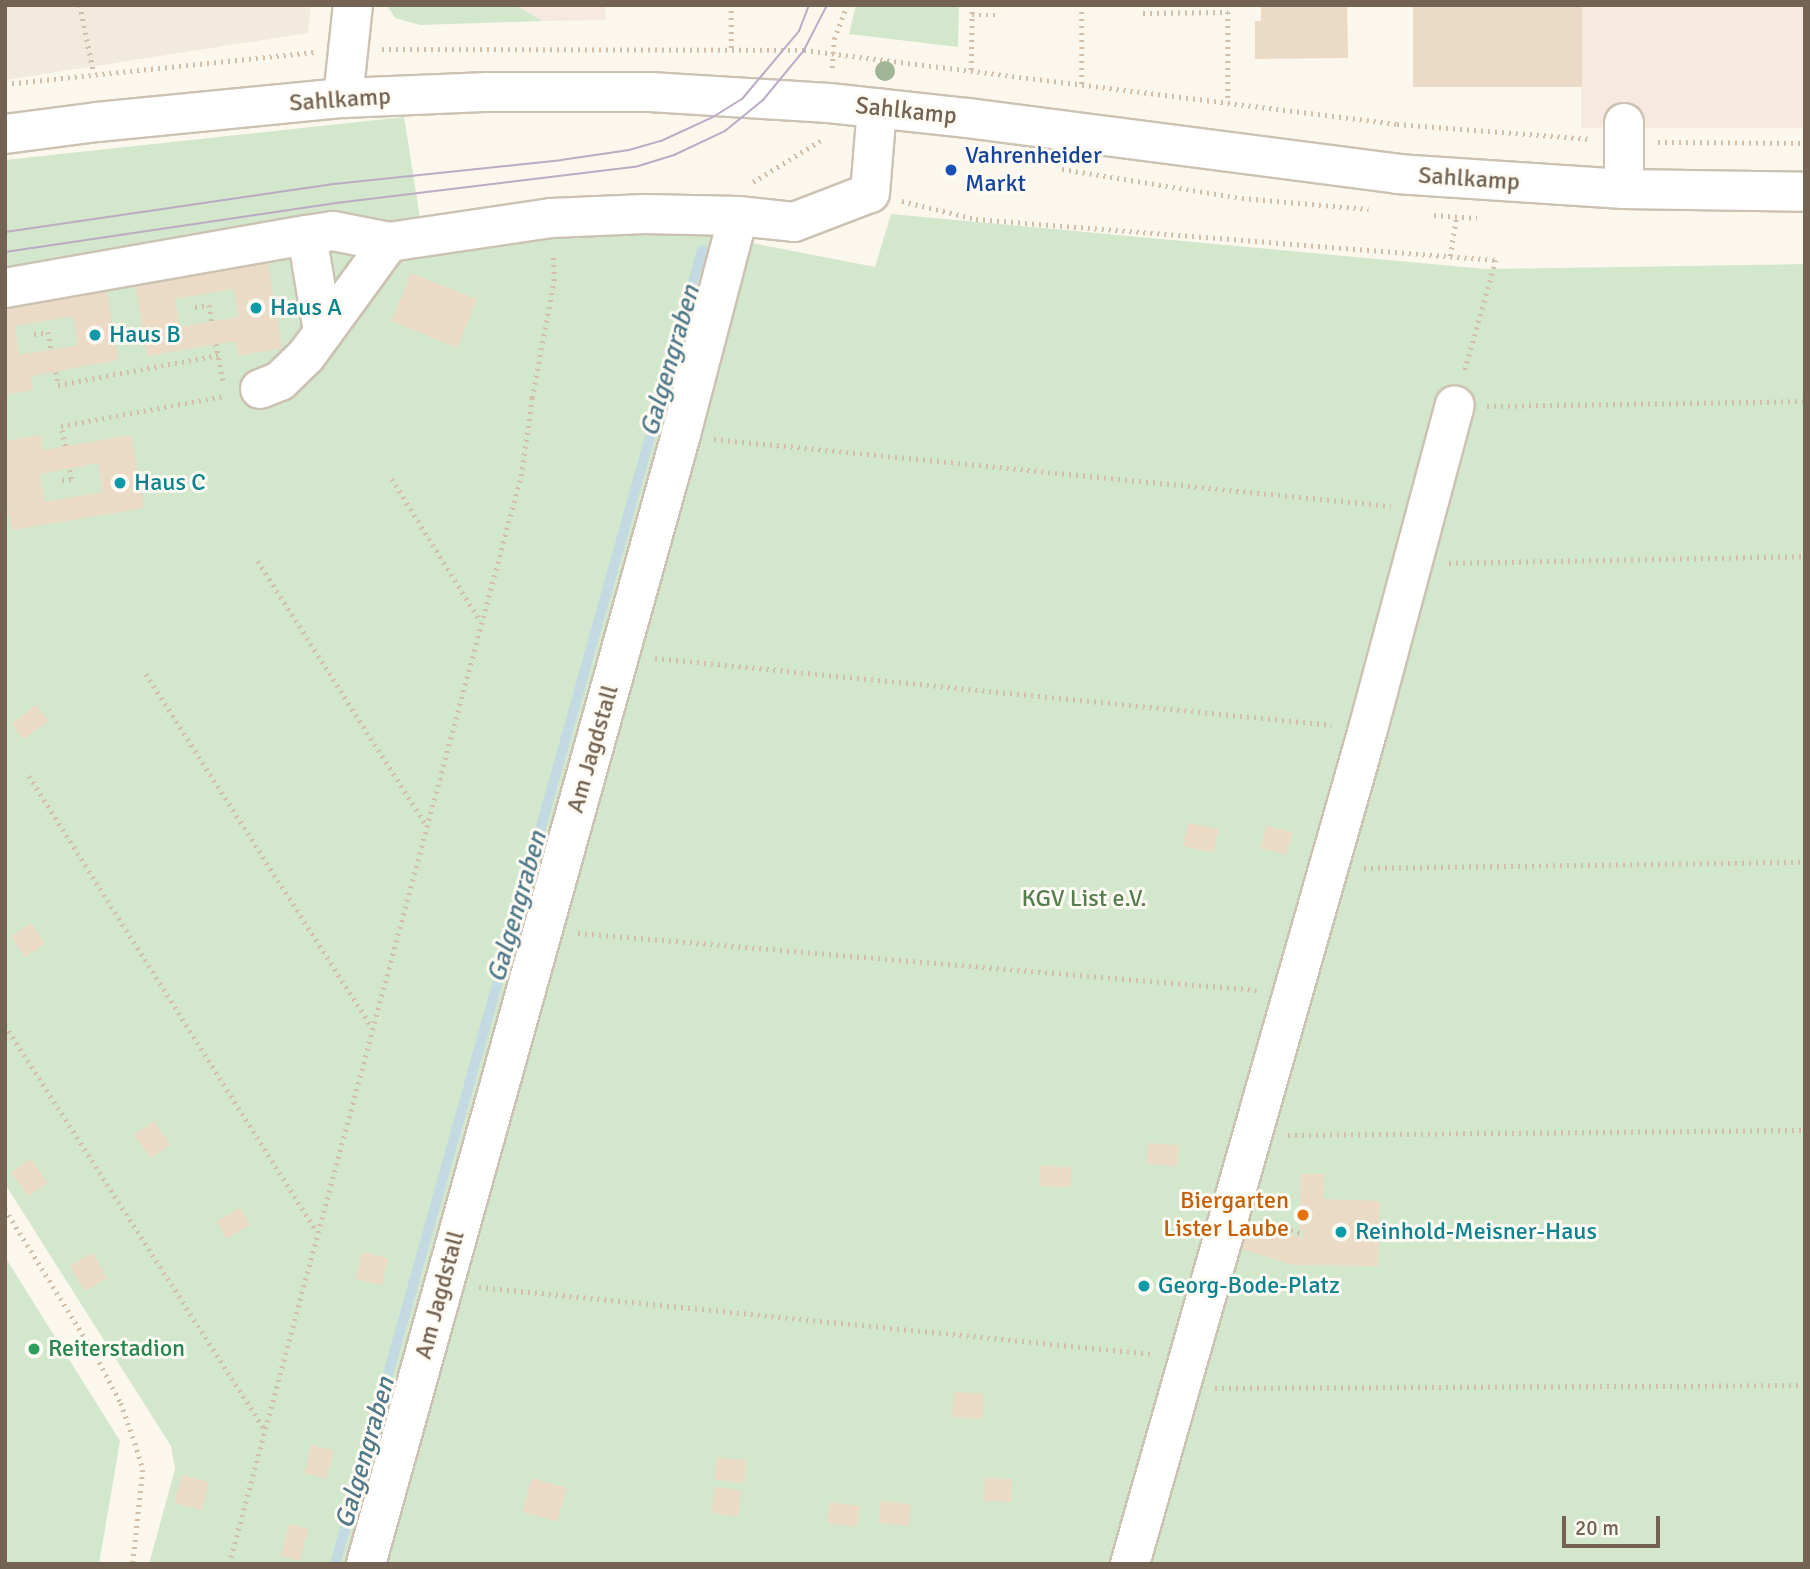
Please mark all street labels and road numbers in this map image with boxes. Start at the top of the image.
street label: Sahlkamp [288,82,392,118]
street label: Sahlkamp [854,91,958,131]
street label: Sahlkamp [1417,161,1521,197]
street label: Am Jagdstall [561,682,625,816]
street label: Am Jagdstall [409,1228,471,1362]

